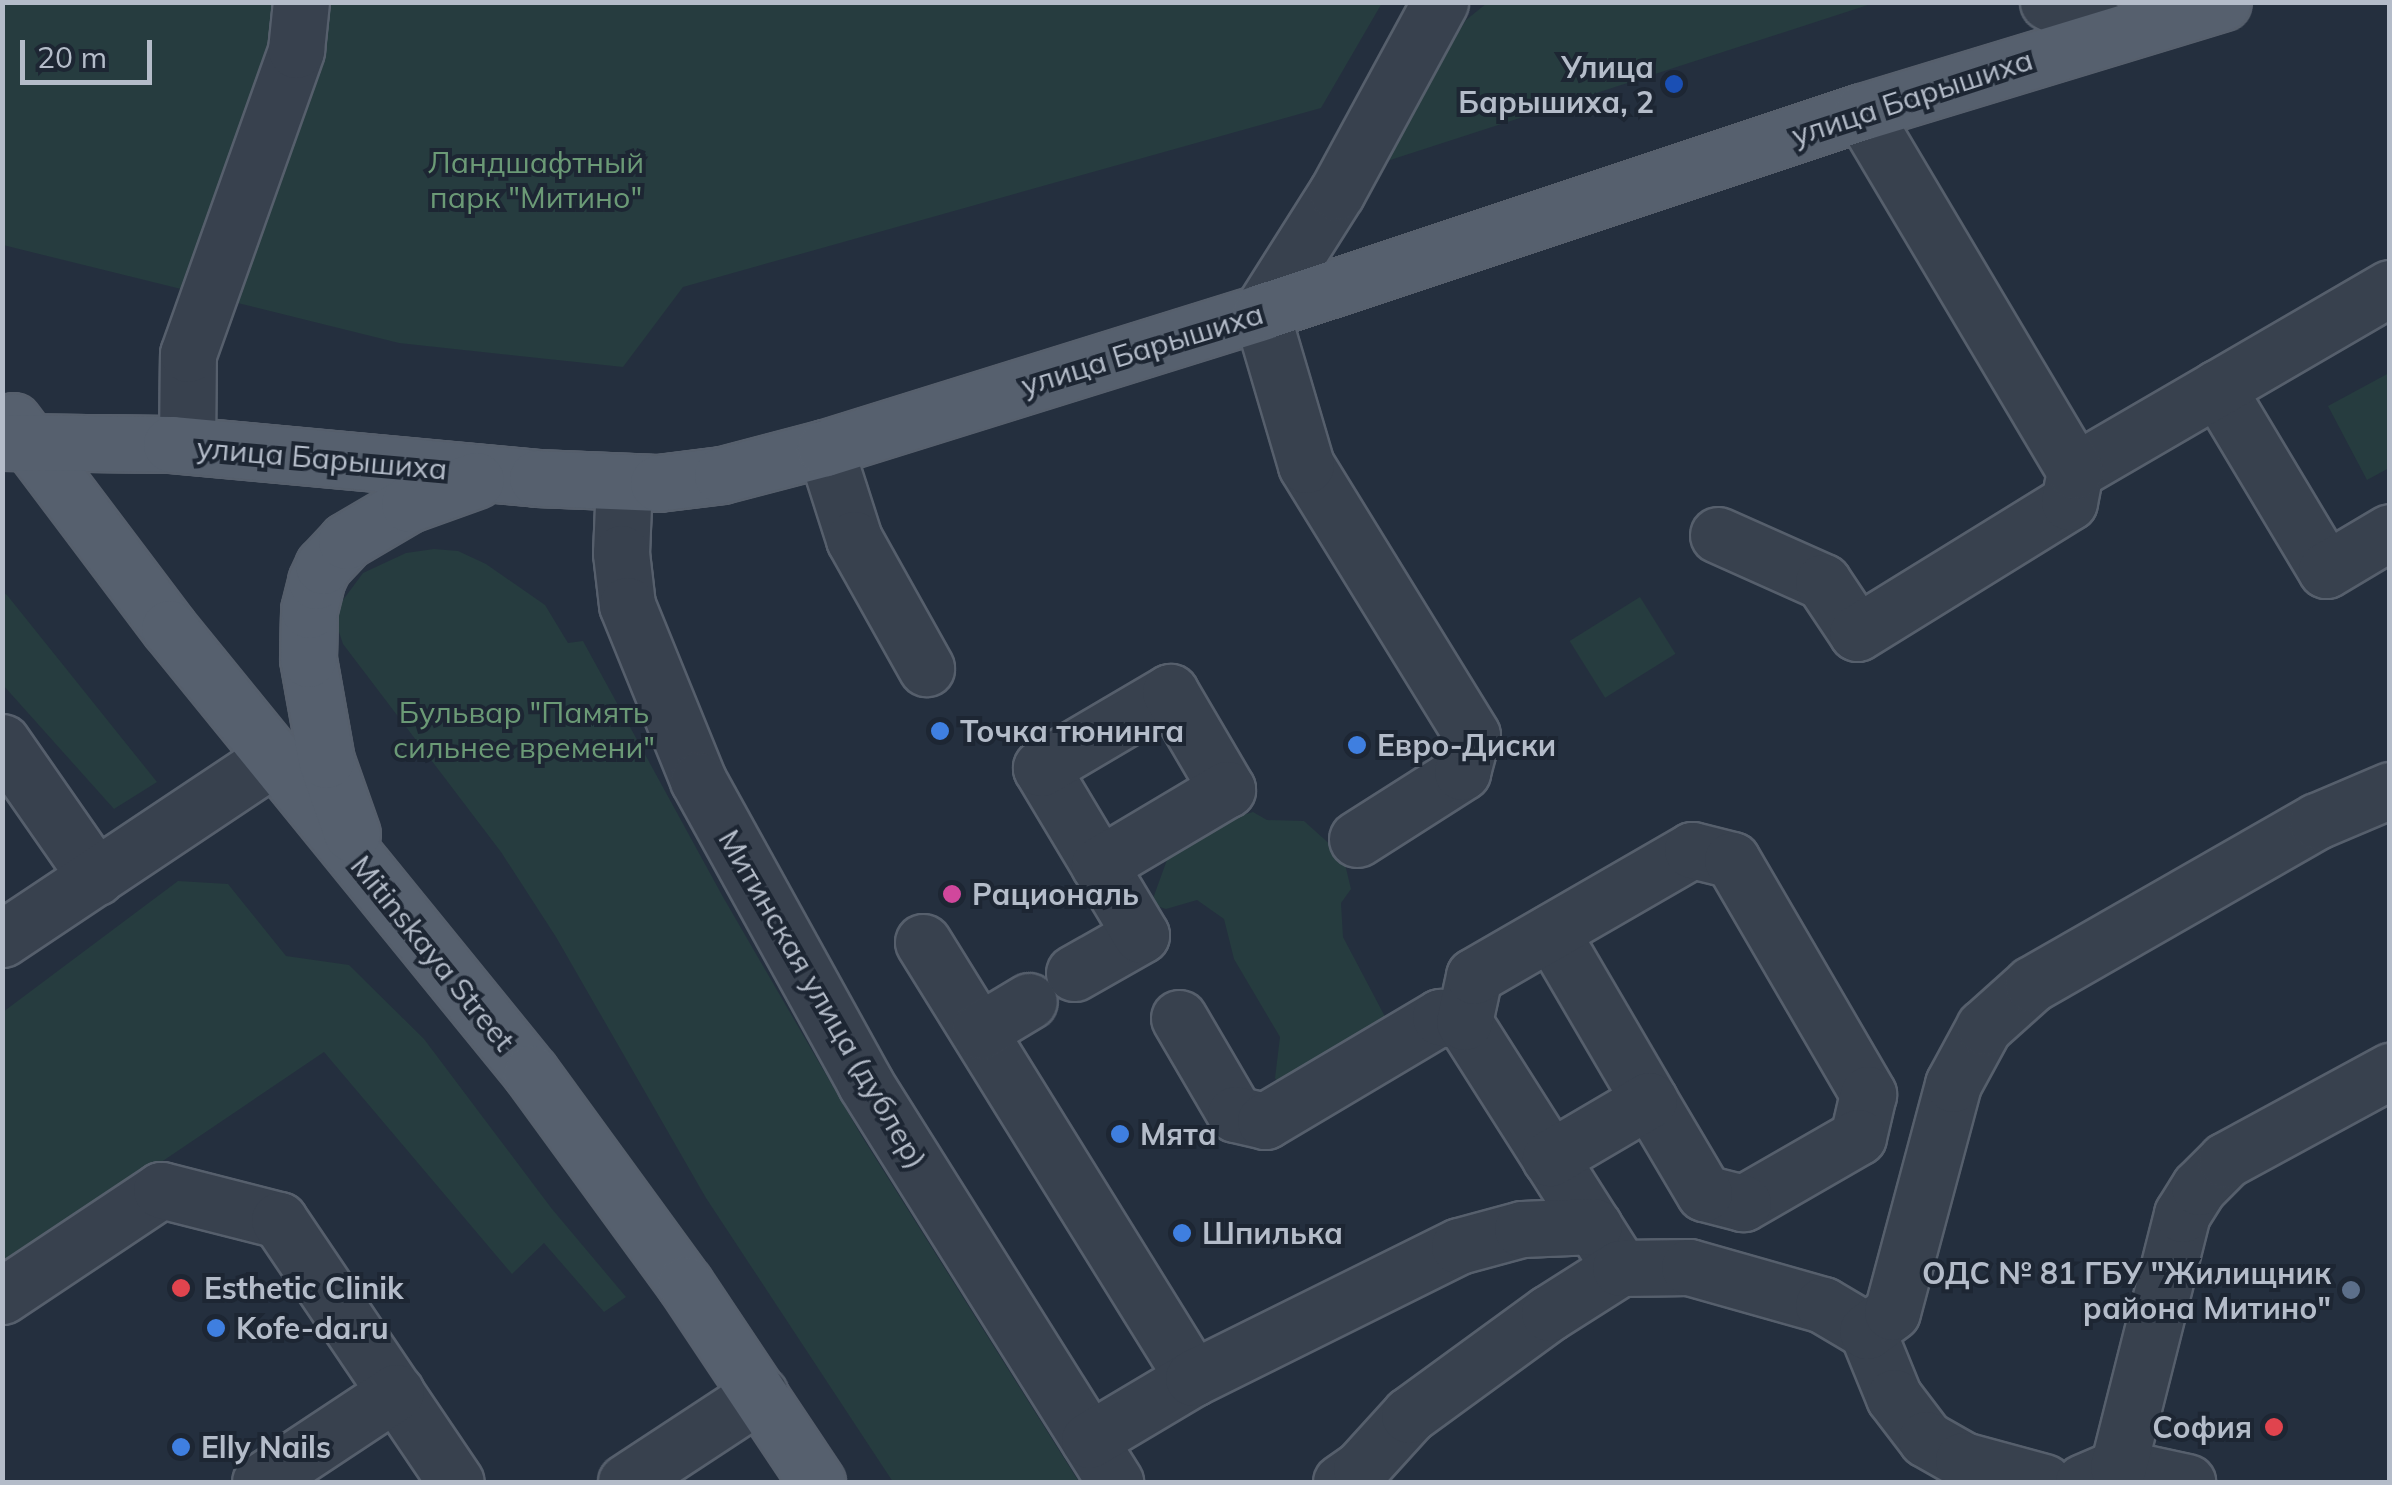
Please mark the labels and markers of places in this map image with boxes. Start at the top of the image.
place label: Улица Барышиха, 2 [1458,49,1654,120]
marker: Улица Барышиха, 2 [1663,73,1685,95]
place label: Точка тюнинга [960,713,1184,749]
marker: Точка тюнинга [929,720,951,742]
place label: Евро-Диски [1377,727,1556,763]
marker: Евро-Диски [1346,734,1368,756]
place label: Рациональ [972,876,1139,912]
marker: Рациональ [941,883,963,905]
place label: Мята [1140,1116,1217,1152]
marker: Мята [1109,1123,1131,1145]
place label: Шпилька [1202,1215,1343,1251]
marker: Шпилька [1171,1222,1193,1244]
place label: ОДС № 81 ГБУ "Жилищник района Митино" [1922,1255,2331,1326]
place label: Esthetic Clinik [204,1270,404,1306]
marker: Esthetic Clinik [168,1275,194,1301]
marker: ОДС № 81 ГБУ "Жилищник района Митино" [2340,1279,2362,1301]
place label: Kofe-da.ru [236,1310,389,1346]
marker: Kofe-da.ru [205,1317,227,1339]
place label: София [2152,1409,2252,1445]
marker: София [2261,1414,2287,1440]
place label: Elly Nails [201,1429,331,1465]
marker: Elly Nails [170,1436,192,1458]

